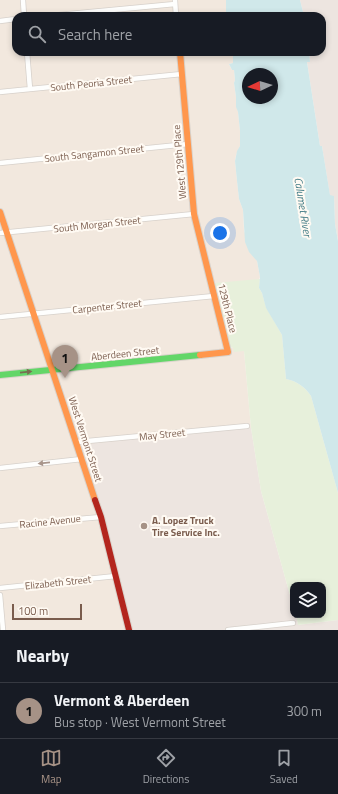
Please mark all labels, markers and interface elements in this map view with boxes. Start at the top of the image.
search box [12,12,326,56]
icon: search [26,23,48,45]
text: Search here [58,23,132,46]
north arrow [242,68,278,104]
street label: South Peoria Street [50,72,133,95]
street label: West 129th Place [169,124,190,200]
street label: South Sangamon Street [44,141,145,166]
water label: Calumet River [290,176,316,239]
street label: South Morgan Street [53,212,142,237]
your location [210,223,230,243]
street label: 129th Place [214,282,241,334]
street label: Carpenter Street [72,295,143,318]
street label: Aberdeen Street [90,342,160,365]
pin: 1 [52,345,78,378]
one-way arrow [20,369,32,376]
street label: West Vermont Street [65,395,106,484]
street label: May Street [138,425,186,444]
one-way arrow [38,460,50,467]
street label: Racine Avenue [19,511,81,532]
place label: A. Lopez Truck Tire Service Inc. [152,513,220,540]
marker: A. Lopez Truck Tire Service Inc. [139,521,149,531]
street label: Elizabeth Street [24,571,93,593]
map controls [290,582,326,618]
button: layers [290,582,326,618]
scale bar [12,602,82,621]
text: 100 m [18,603,48,619]
text: Nearby [16,643,69,669]
text: Vermont & Aberdeen [54,689,190,712]
text: 1 [25,701,33,721]
text: 300 m [286,701,322,721]
text: Bus stop · West Vermont Street [54,712,226,732]
tab: Map [40,747,62,787]
tab: Directions [143,747,189,787]
tab: Saved [270,747,298,787]

